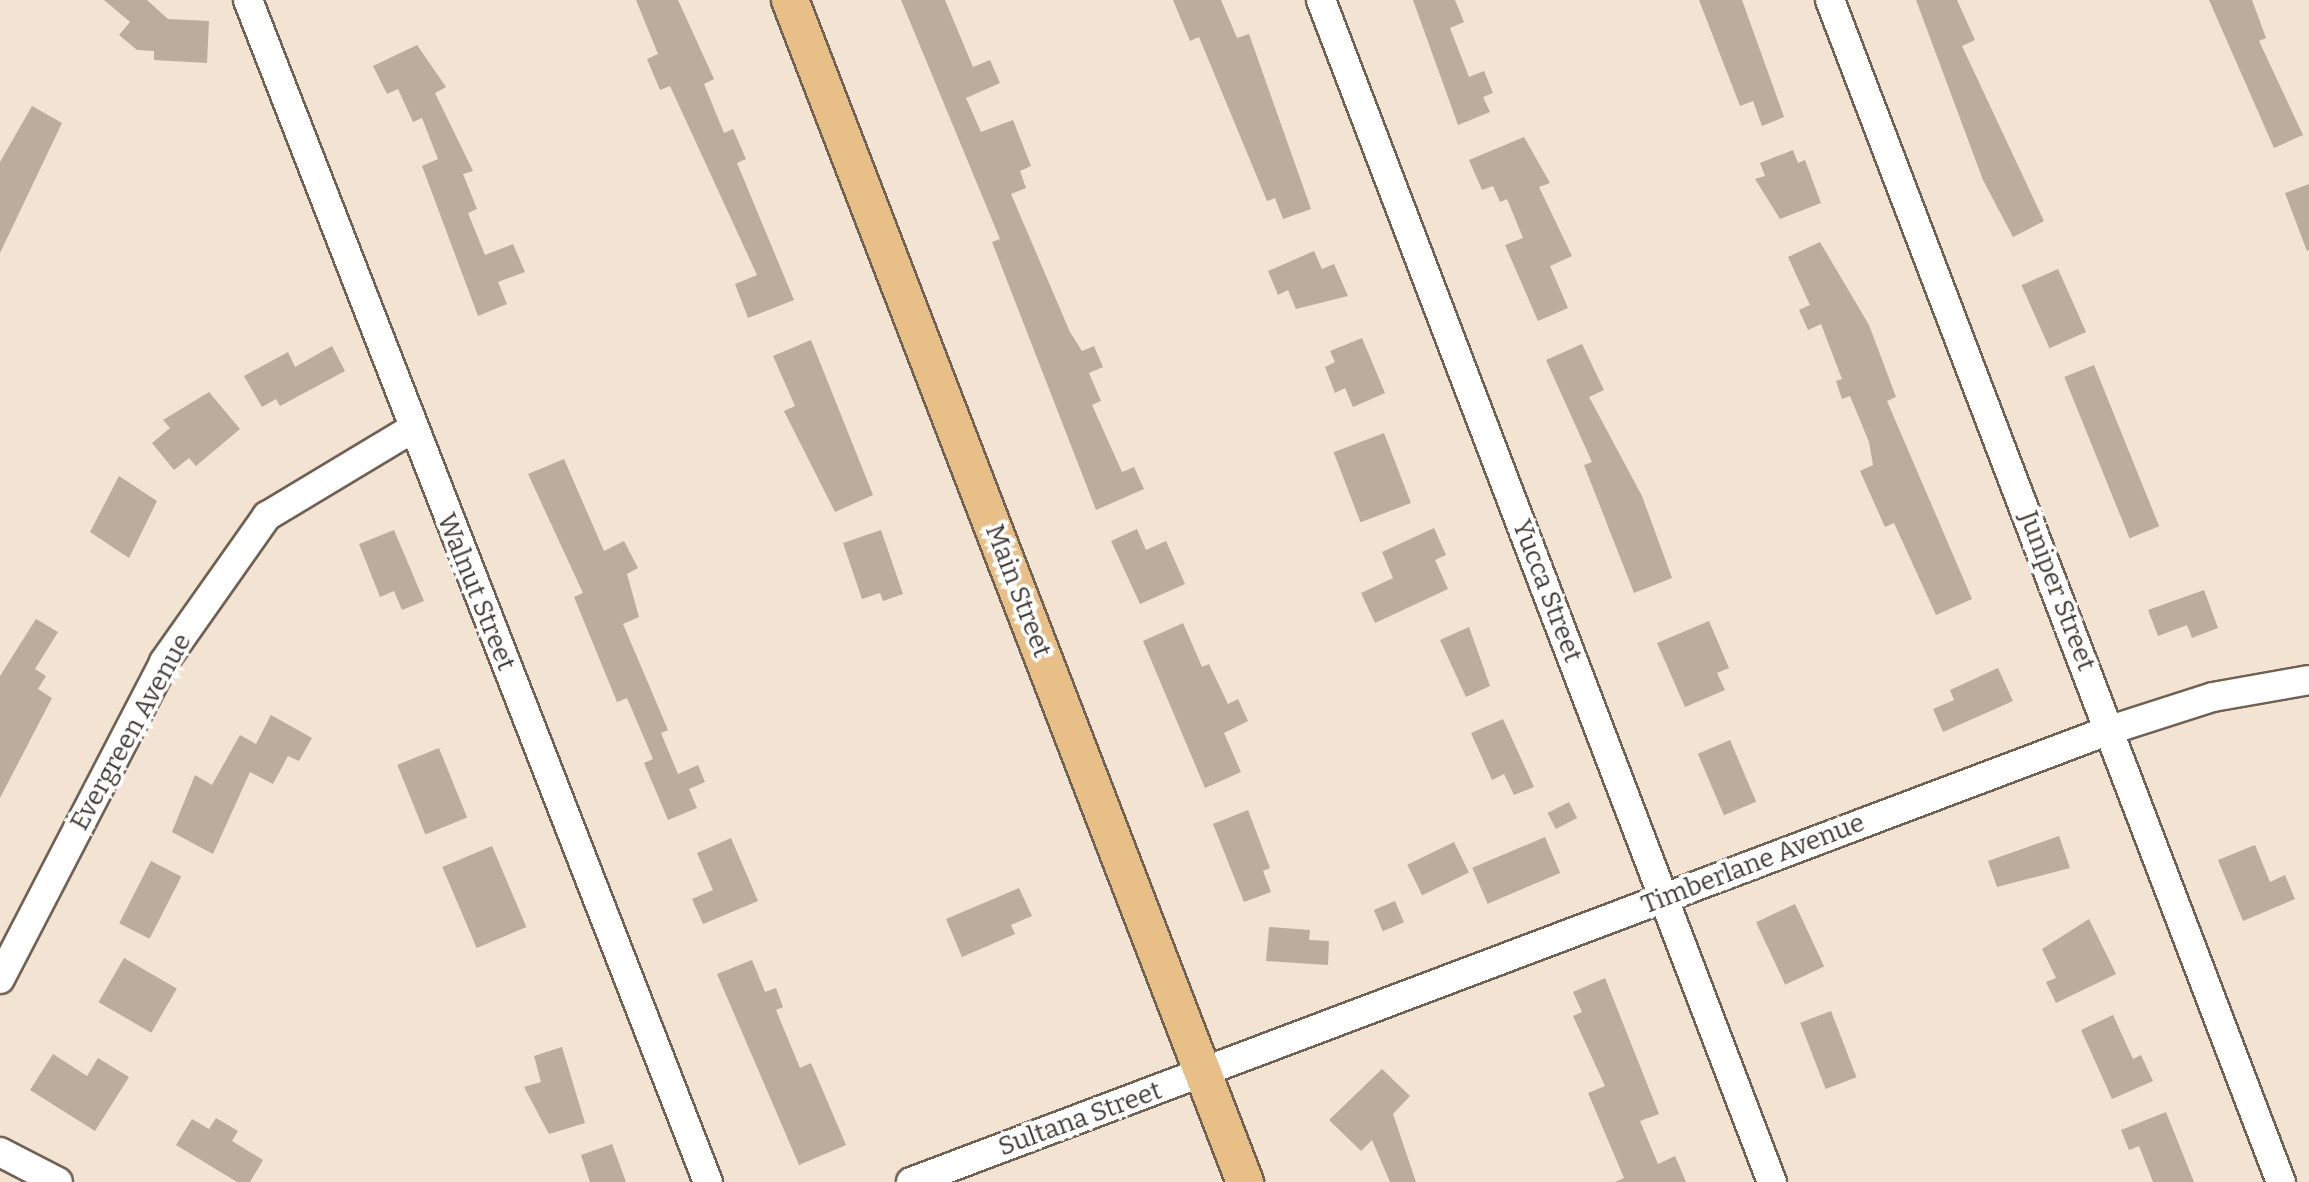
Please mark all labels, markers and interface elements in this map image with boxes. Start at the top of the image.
street label: Juniper Street [2012,507,2102,675]
street label: Walnut Street [430,509,522,675]
street label: Yucca Street [1506,515,1588,667]
street label: Main Street [978,520,1058,662]
street label: Evergreen Avenue [64,628,198,836]
street label: Timberlane Avenue [1637,807,1869,921]
street label: Sultana Street [994,1075,1166,1163]

